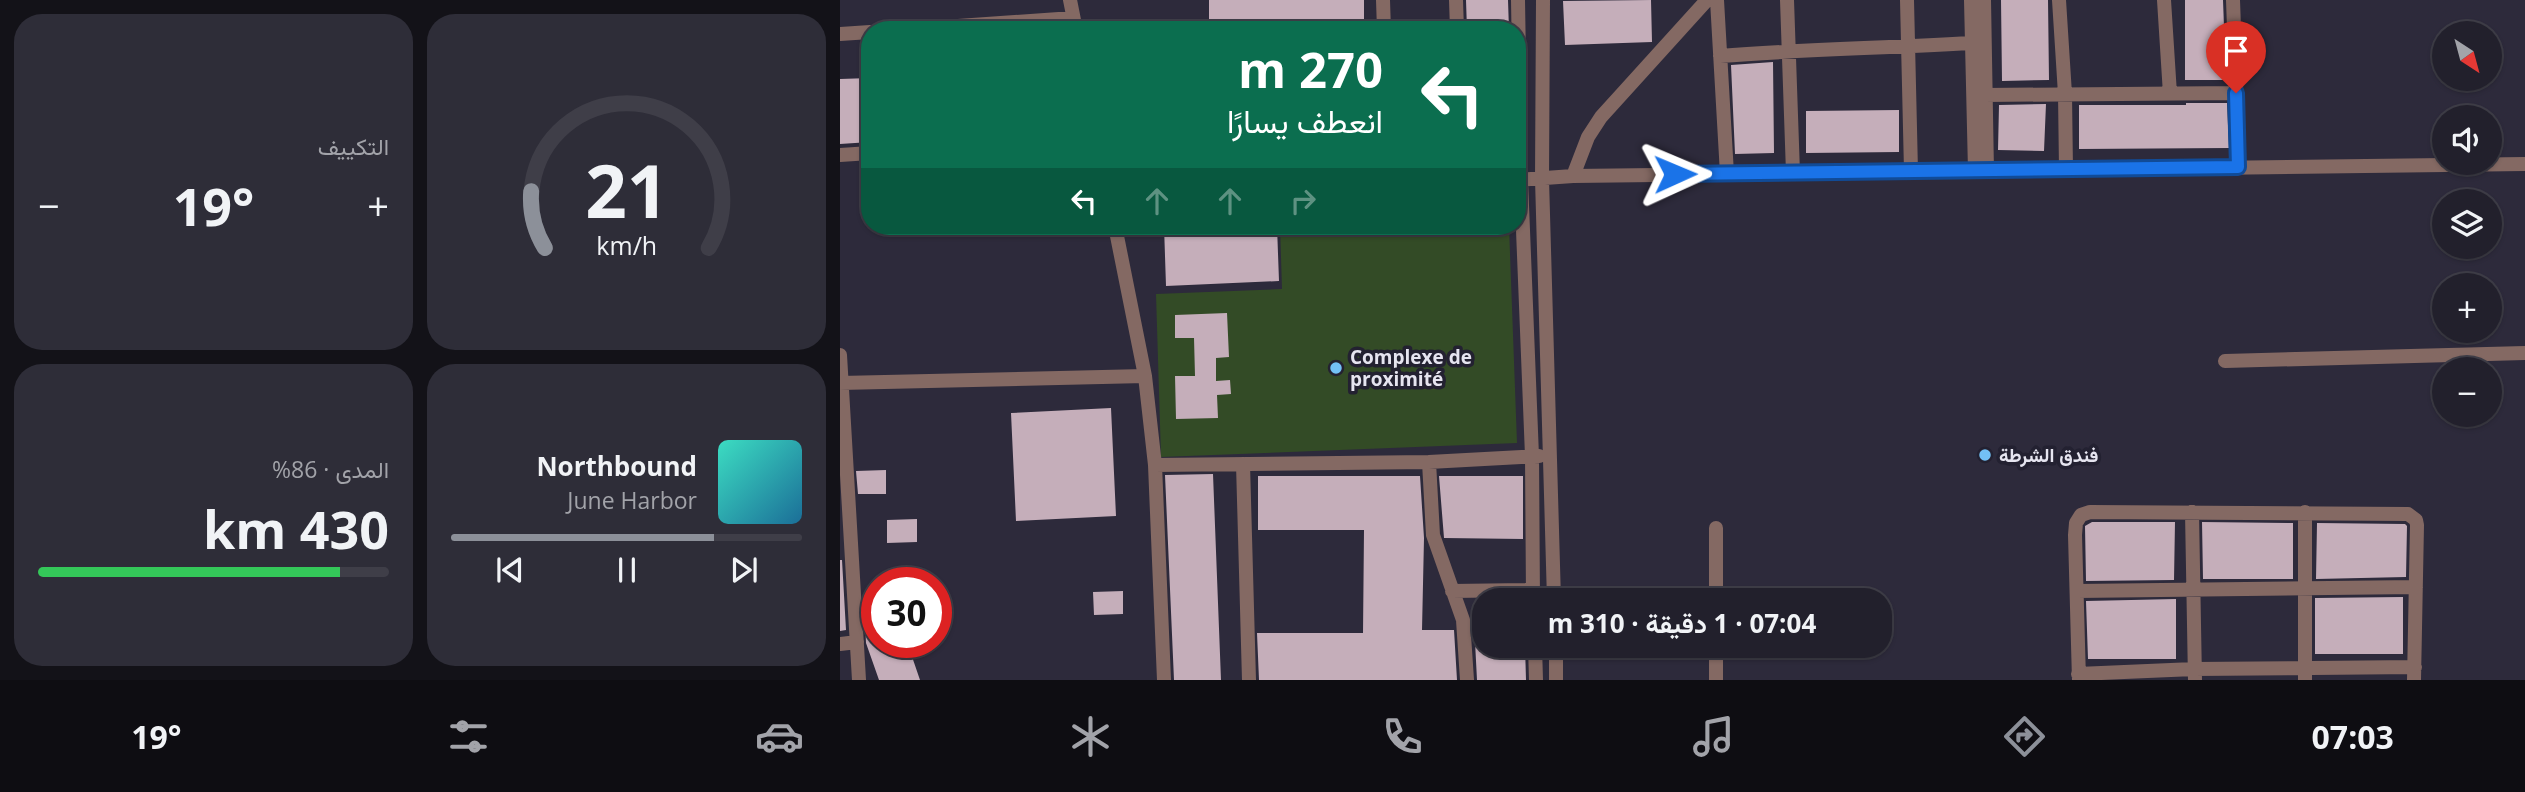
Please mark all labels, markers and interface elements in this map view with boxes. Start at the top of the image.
pin [2206,21,2266,93]
north arrow [2432,21,2502,91]
map controls [2432,21,2502,427]
icon: arrive [2217,32,2255,70]
text: 270 m [1238,36,1383,102]
icon: left [1407,49,1498,140]
text: انعطف يسارًا [1227,99,1383,142]
button: sound [2432,105,2502,175]
text: التكييف [318,130,389,162]
position arrow [1638,137,1712,211]
text: 21 [585,140,668,239]
text: 19° [173,170,254,241]
text: − [38,179,60,231]
text: + [367,179,389,231]
icon: left [1065,182,1103,220]
icon: ahead [1138,182,1176,220]
icon: ahead [1211,182,1249,220]
icon: right [1284,182,1322,220]
button: layers [2432,189,2502,259]
text: km/h [596,228,657,262]
button: + [2432,273,2502,343]
place label: Complexe de proximité [1350,344,1472,392]
button: − [2432,357,2502,427]
marker: Complexe de proximité [1328,360,1344,376]
place label: فندق الشرطة [1999,442,2099,468]
marker: فندق الشرطة [1977,447,1993,463]
text: Northbound [536,448,697,484]
text: المدى · 86% [272,453,389,485]
text: June Harbor [567,484,697,516]
text: 430 km [203,493,389,564]
icon: previous [491,551,529,589]
icon: pause [608,551,646,589]
icon: next [725,551,763,589]
speed limit sign: 30 [861,567,952,658]
text: 07:04 · 1 دقيقة · 310 m [1548,605,1816,641]
icon: filters [444,712,493,761]
icon: car [755,712,804,761]
icon: climate [1066,712,1115,761]
icon: phone [1378,712,1427,761]
icon: music [1689,712,1738,761]
icon: directions [2000,712,2049,761]
text: 19° [131,715,181,758]
text: 07:03 [2312,715,2394,758]

